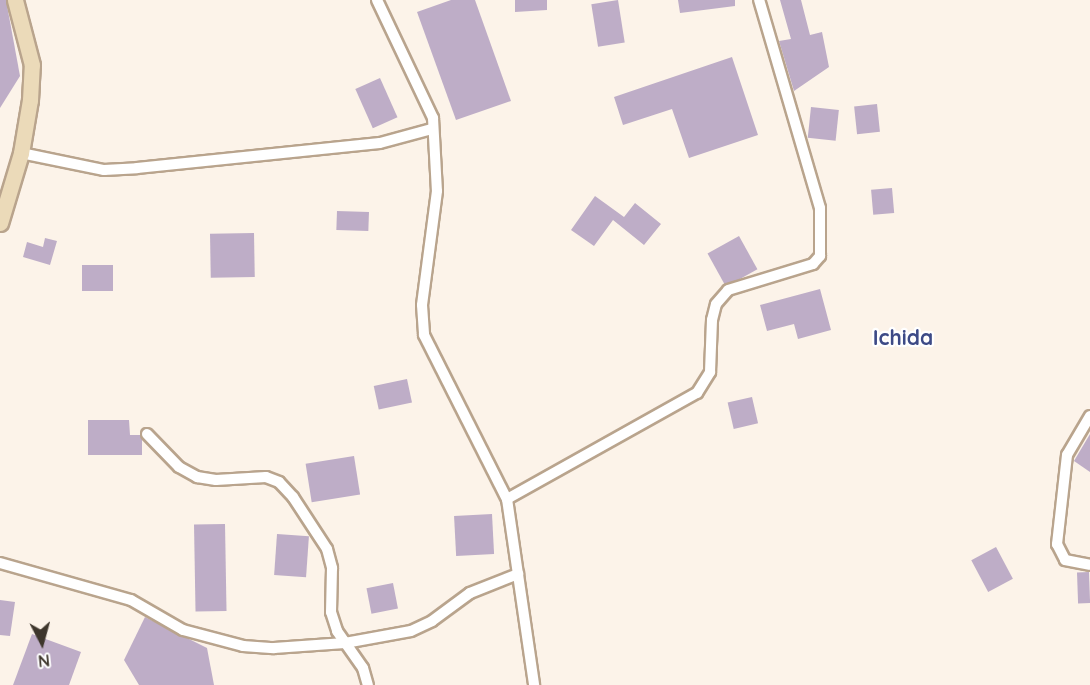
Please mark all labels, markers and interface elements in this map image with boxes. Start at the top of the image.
district label: Ichida [873,324,933,350]
north arrow [12,613,72,673]
text: N [37,650,51,671]

